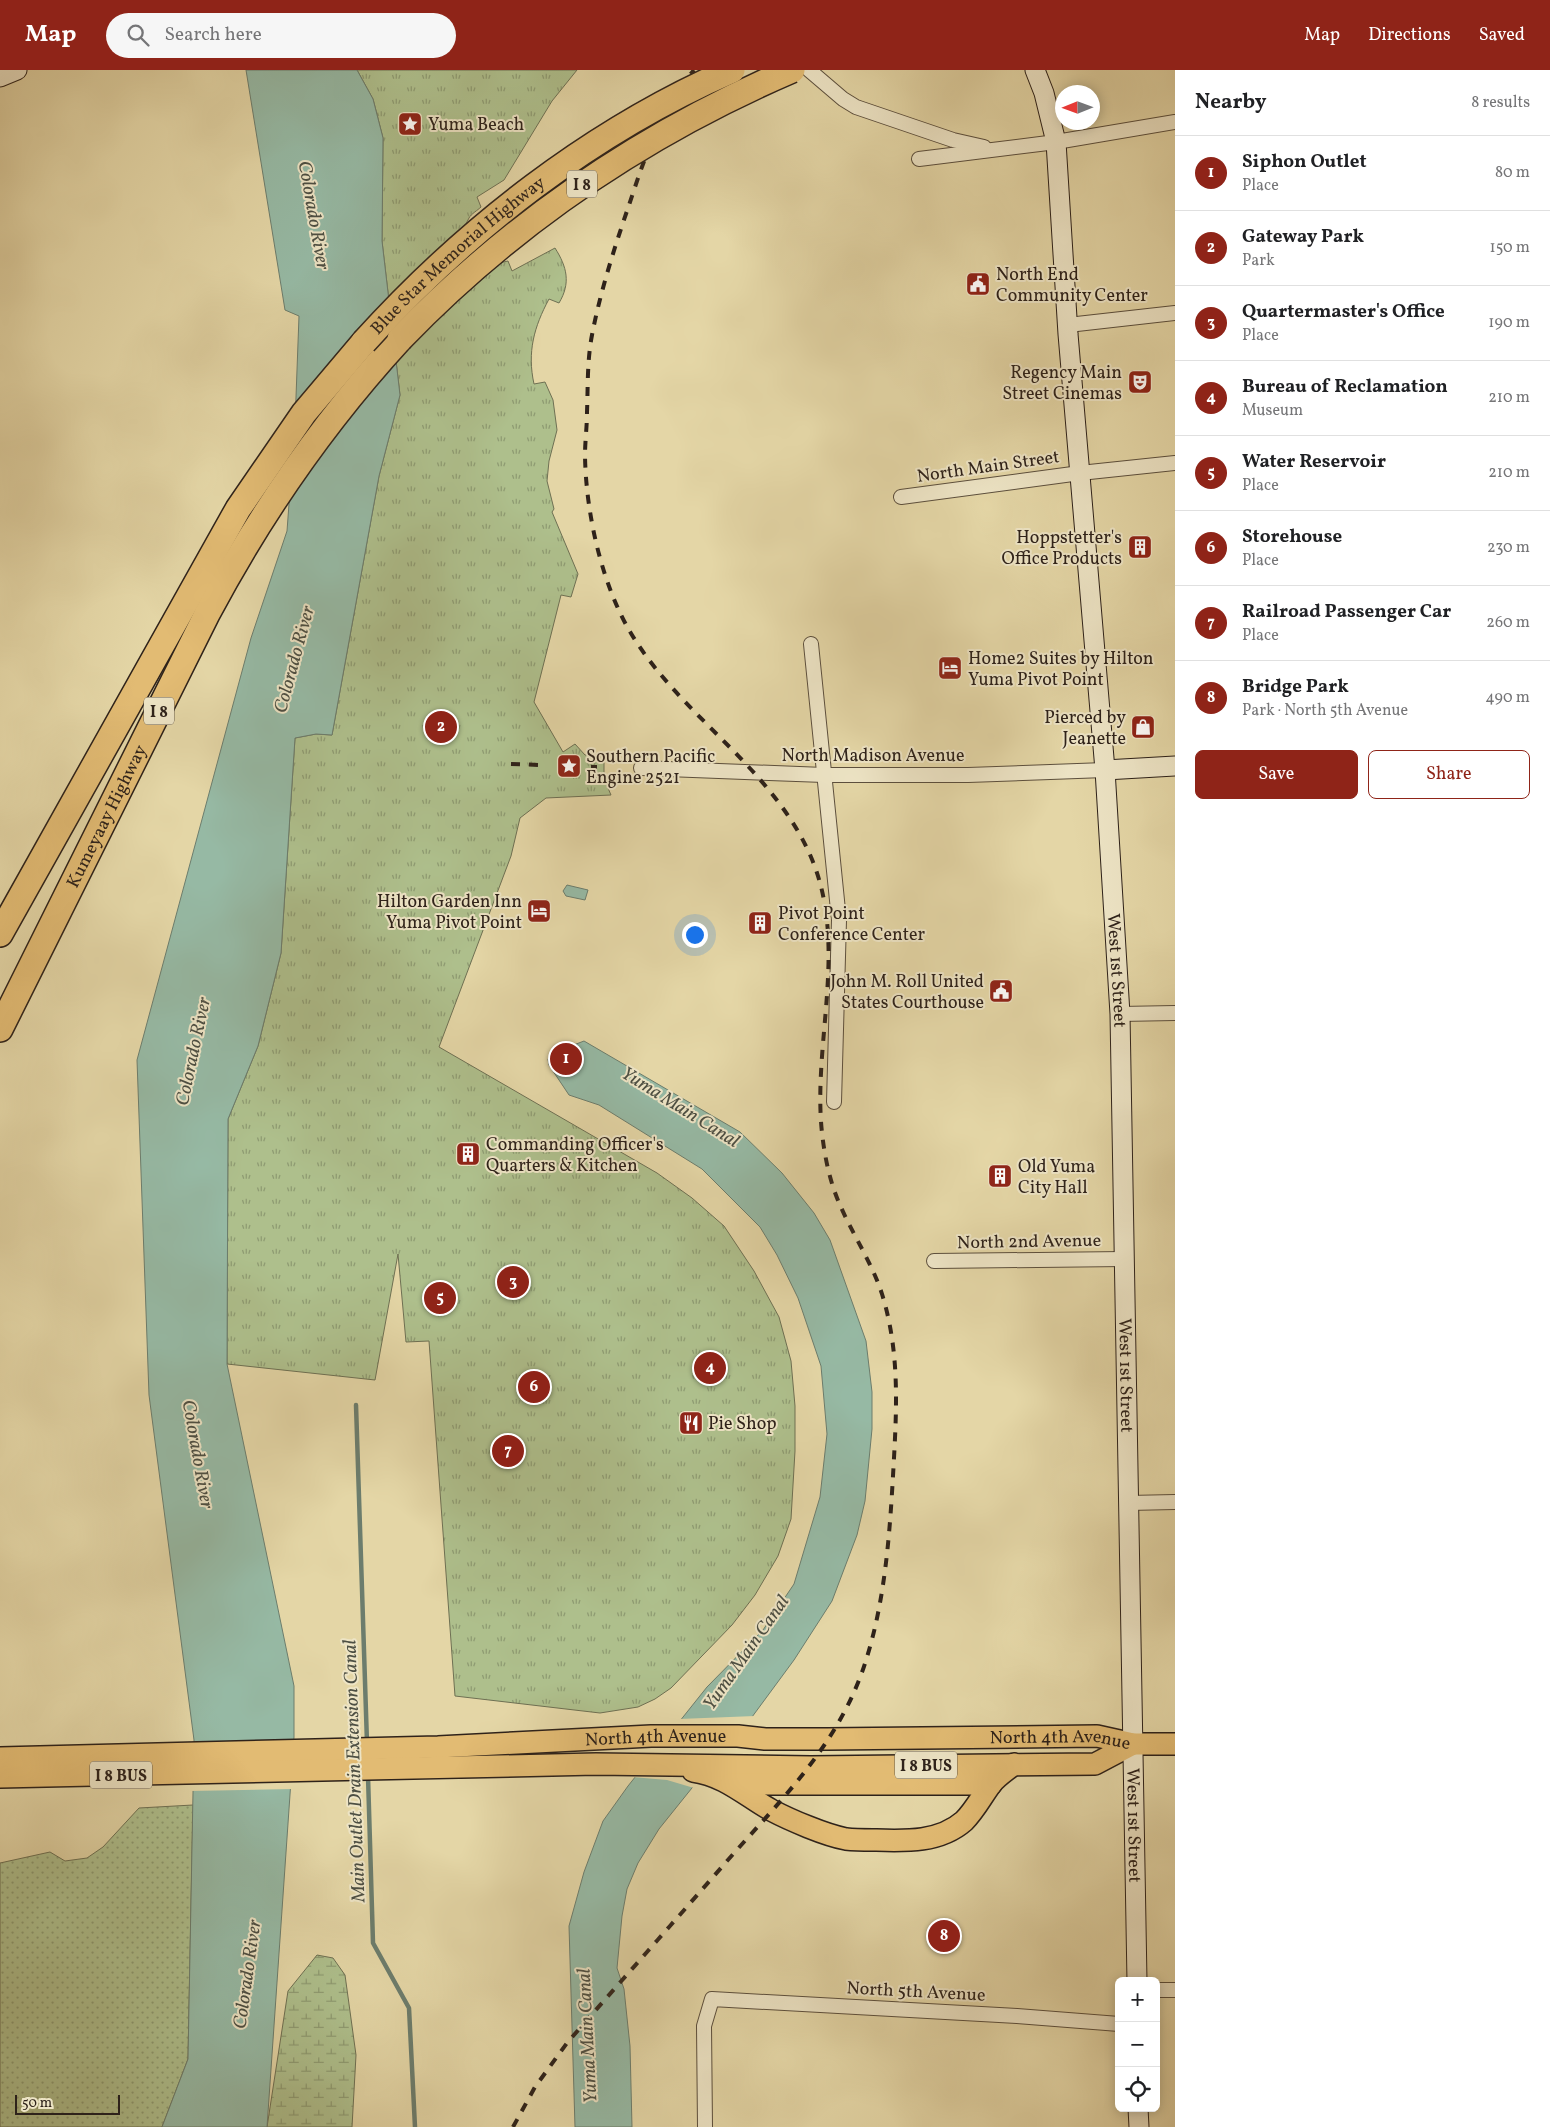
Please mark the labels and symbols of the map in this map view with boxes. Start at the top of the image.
north arrow [1055,85,1100,130]
place icon: Yuma Beach [397,111,423,137]
place label: Yuma Beach [428,113,524,138]
water label: Colorado River [291,159,336,273]
road number: I 8 [567,170,597,198]
street label: Blue Star Memorial Highway [366,171,551,341]
place label: North End Community Center [996,263,1148,309]
public building icon: North End Community Center [965,271,991,297]
place label: Regency Main Street Cinemas [1002,361,1122,407]
theatre icon: Regency Main Street Cinemas [1127,369,1153,395]
street label: North Main Street [915,445,1061,490]
place label: Hoppstetter's Office Products [1002,526,1122,572]
building icon: Hoppstetter's Office Products [1127,534,1153,560]
water label: Colorado River [268,602,322,716]
place label: Home2 Suites by Hilton Yuma Pivot Point [968,647,1154,693]
hotel icon: Home2 Suites by Hilton Yuma Pivot Point [937,655,963,681]
road number: I 8 [144,697,174,724]
place label: Pierced by Jeanette [1044,706,1126,752]
pin: 2 [425,708,457,746]
shop icon: Pierced by Jeanette [1130,714,1156,740]
street label: Kumeyaay Highway [61,741,154,893]
street label: North Madison Avenue [782,744,964,769]
place label: Southern Pacific Engine 2521 [586,745,715,791]
place icon: Southern Pacific Engine 2521 [556,753,582,779]
place label: Hilton Garden Inn Yuma Pivot Point [377,890,522,936]
hotel icon: Hilton Garden Inn Yuma Pivot Point [526,898,552,924]
place label: Pivot Point Conference Center [778,902,925,948]
building icon: Pivot Point Conference Center [747,910,773,936]
street label: West 1st Street [1100,913,1131,1028]
your location [682,922,708,948]
place label: John M. Roll United States Courthouse [830,970,984,1016]
public building icon: John M. Roll United States Courthouse [988,978,1014,1004]
water label: Colorado River [170,994,218,1108]
pin: 1 [550,1040,582,1078]
water label: Yuma Main Canal [616,1061,744,1155]
place label: Commanding Officer's Quarters & Kitchen [486,1133,664,1179]
building icon: Commanding Officer's Quarters & Kitchen [455,1141,481,1167]
place label: Old Yuma City Hall [1018,1155,1095,1201]
building icon: Old Yuma City Hall [987,1163,1013,1189]
street label: North 2nd Avenue [957,1229,1101,1256]
pin: 3 [497,1263,529,1301]
pin: 5 [424,1279,456,1317]
street label: West 1st Street [1111,1318,1138,1433]
pin: 4 [694,1349,726,1387]
pin: 6 [518,1368,550,1406]
water label: Colorado River [175,1398,220,1512]
restaurant icon: Pie Shop [678,1410,704,1436]
place label: Pie Shop [708,1412,777,1437]
pin: 7 [492,1432,524,1470]
water label: Yuma Main Canal [697,1590,796,1716]
water label: Main Outlet Drain Extension Canal [337,1639,373,1904]
street label: North 4th Avenue [990,1724,1133,1757]
street label: North 4th Avenue [584,1725,726,1753]
road number: I 8 BUS [895,1752,957,1778]
road number: I 8 BUS [90,1762,152,1788]
street label: West 1st Street [1119,1768,1146,1883]
water label: Colorado River [227,1917,269,2031]
pin: 8 [928,1917,960,1955]
water label: Yuma Main Canal [571,1967,605,2104]
street label: North 5th Avenue [846,1976,986,2009]
scale bar [15,2092,120,2115]

